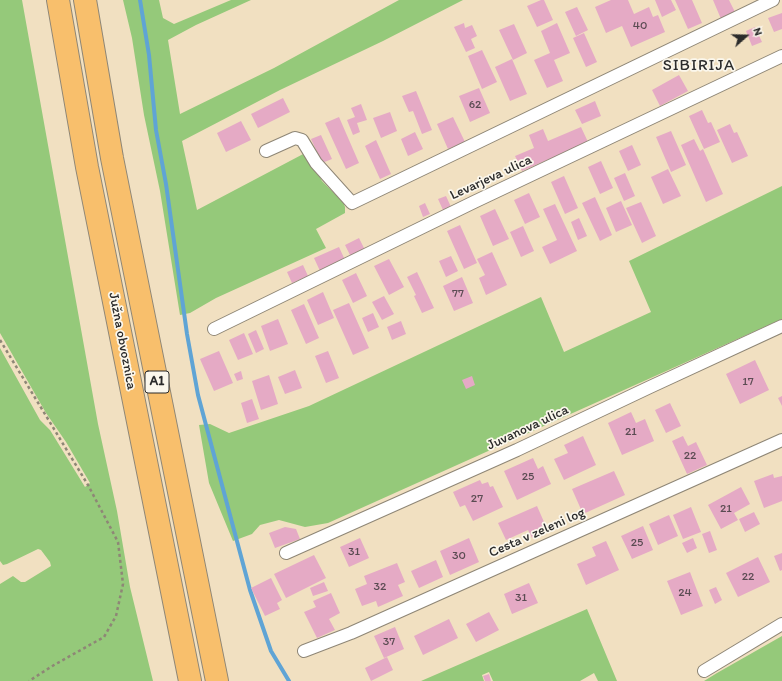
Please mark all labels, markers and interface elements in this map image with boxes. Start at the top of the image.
north arrow [726,16,766,56]
house number: 40 [633,19,647,33]
text: N [750,26,765,37]
district label: SIBIRIJA [664,56,734,76]
house number: 62 [469,98,481,112]
street label: Levarjeva ulica [447,152,535,204]
house number: 77 [452,287,464,301]
street label: Južna obvoznica [104,291,140,391]
road number: A1 [145,371,169,393]
house number: 17 [742,375,754,389]
street label: Juvanova ulica [484,402,572,454]
house number: 21 [625,425,637,439]
house number: 22 [684,449,696,463]
house number: 25 [522,470,534,484]
house number: 27 [471,492,483,506]
house number: 21 [720,502,732,516]
street label: Cesta v zeleni log [486,504,588,562]
house number: 25 [631,536,643,550]
house number: 31 [348,545,360,559]
house number: 30 [452,549,466,563]
house number: 22 [742,570,754,584]
house number: 32 [374,580,386,594]
house number: 24 [678,586,692,600]
house number: 31 [515,591,527,605]
house number: 37 [383,635,395,649]

